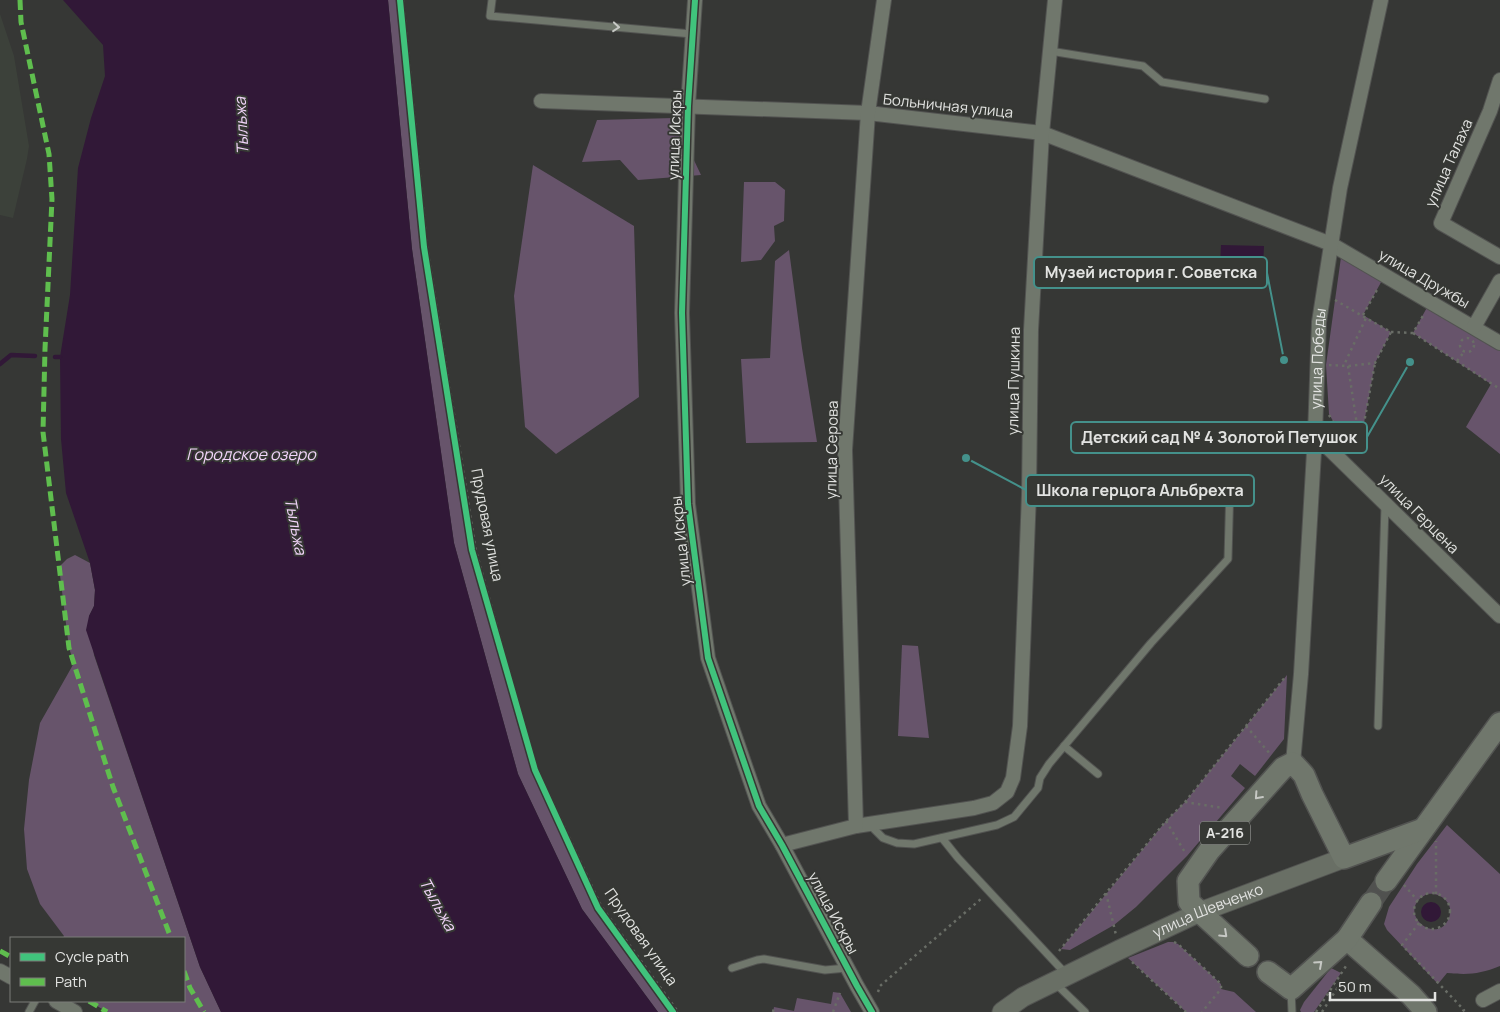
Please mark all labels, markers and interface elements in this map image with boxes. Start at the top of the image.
one-way arrow [612,22,620,33]
street label: Больничная улица [882,88,1014,123]
street label: улица Искры [662,89,687,180]
water label: Тыльжа [228,95,253,155]
street label: улица Талаха [1420,115,1477,210]
street label: улица Дружбы [1375,244,1474,313]
callout: Музей история г. Советска [1034,257,1267,288]
text: Музей история г. Советска [1045,261,1257,283]
street label: улица Победы [1305,307,1331,410]
street label: улица Пушкина [1002,327,1025,435]
street label: улица Серова [820,400,843,500]
callout: Детский сад № 4 Золотой Петушок [1071,422,1367,453]
text: Детский сад № 4 Золотой Петушок [1081,426,1357,448]
water label: Городское озеро [186,443,317,465]
street label: Прудовая улица [466,467,509,583]
street label: улица Герцена [1375,469,1464,558]
callout: Школа герцога Альбрехта [1026,475,1254,506]
text: Школа герцога Альбрехта [1036,479,1244,501]
street label: улица Искры [665,495,696,587]
water label: Тыльжа [280,496,313,558]
one-way arrow [1255,791,1264,800]
road number: А-216 [1200,821,1250,844]
street label: улица Искры [803,868,864,958]
water label: Тыльжа [414,873,462,936]
street label: улица Шевченко [1149,878,1266,943]
street label: Прудовая улица [600,884,683,990]
one-way arrow [1218,928,1227,937]
legend [10,937,185,1002]
text: Cycle path [55,946,129,967]
one-way arrow [1313,961,1322,970]
scale bar [1330,970,1435,1002]
text: Path [55,971,87,992]
text: 50 m [1338,976,1372,997]

